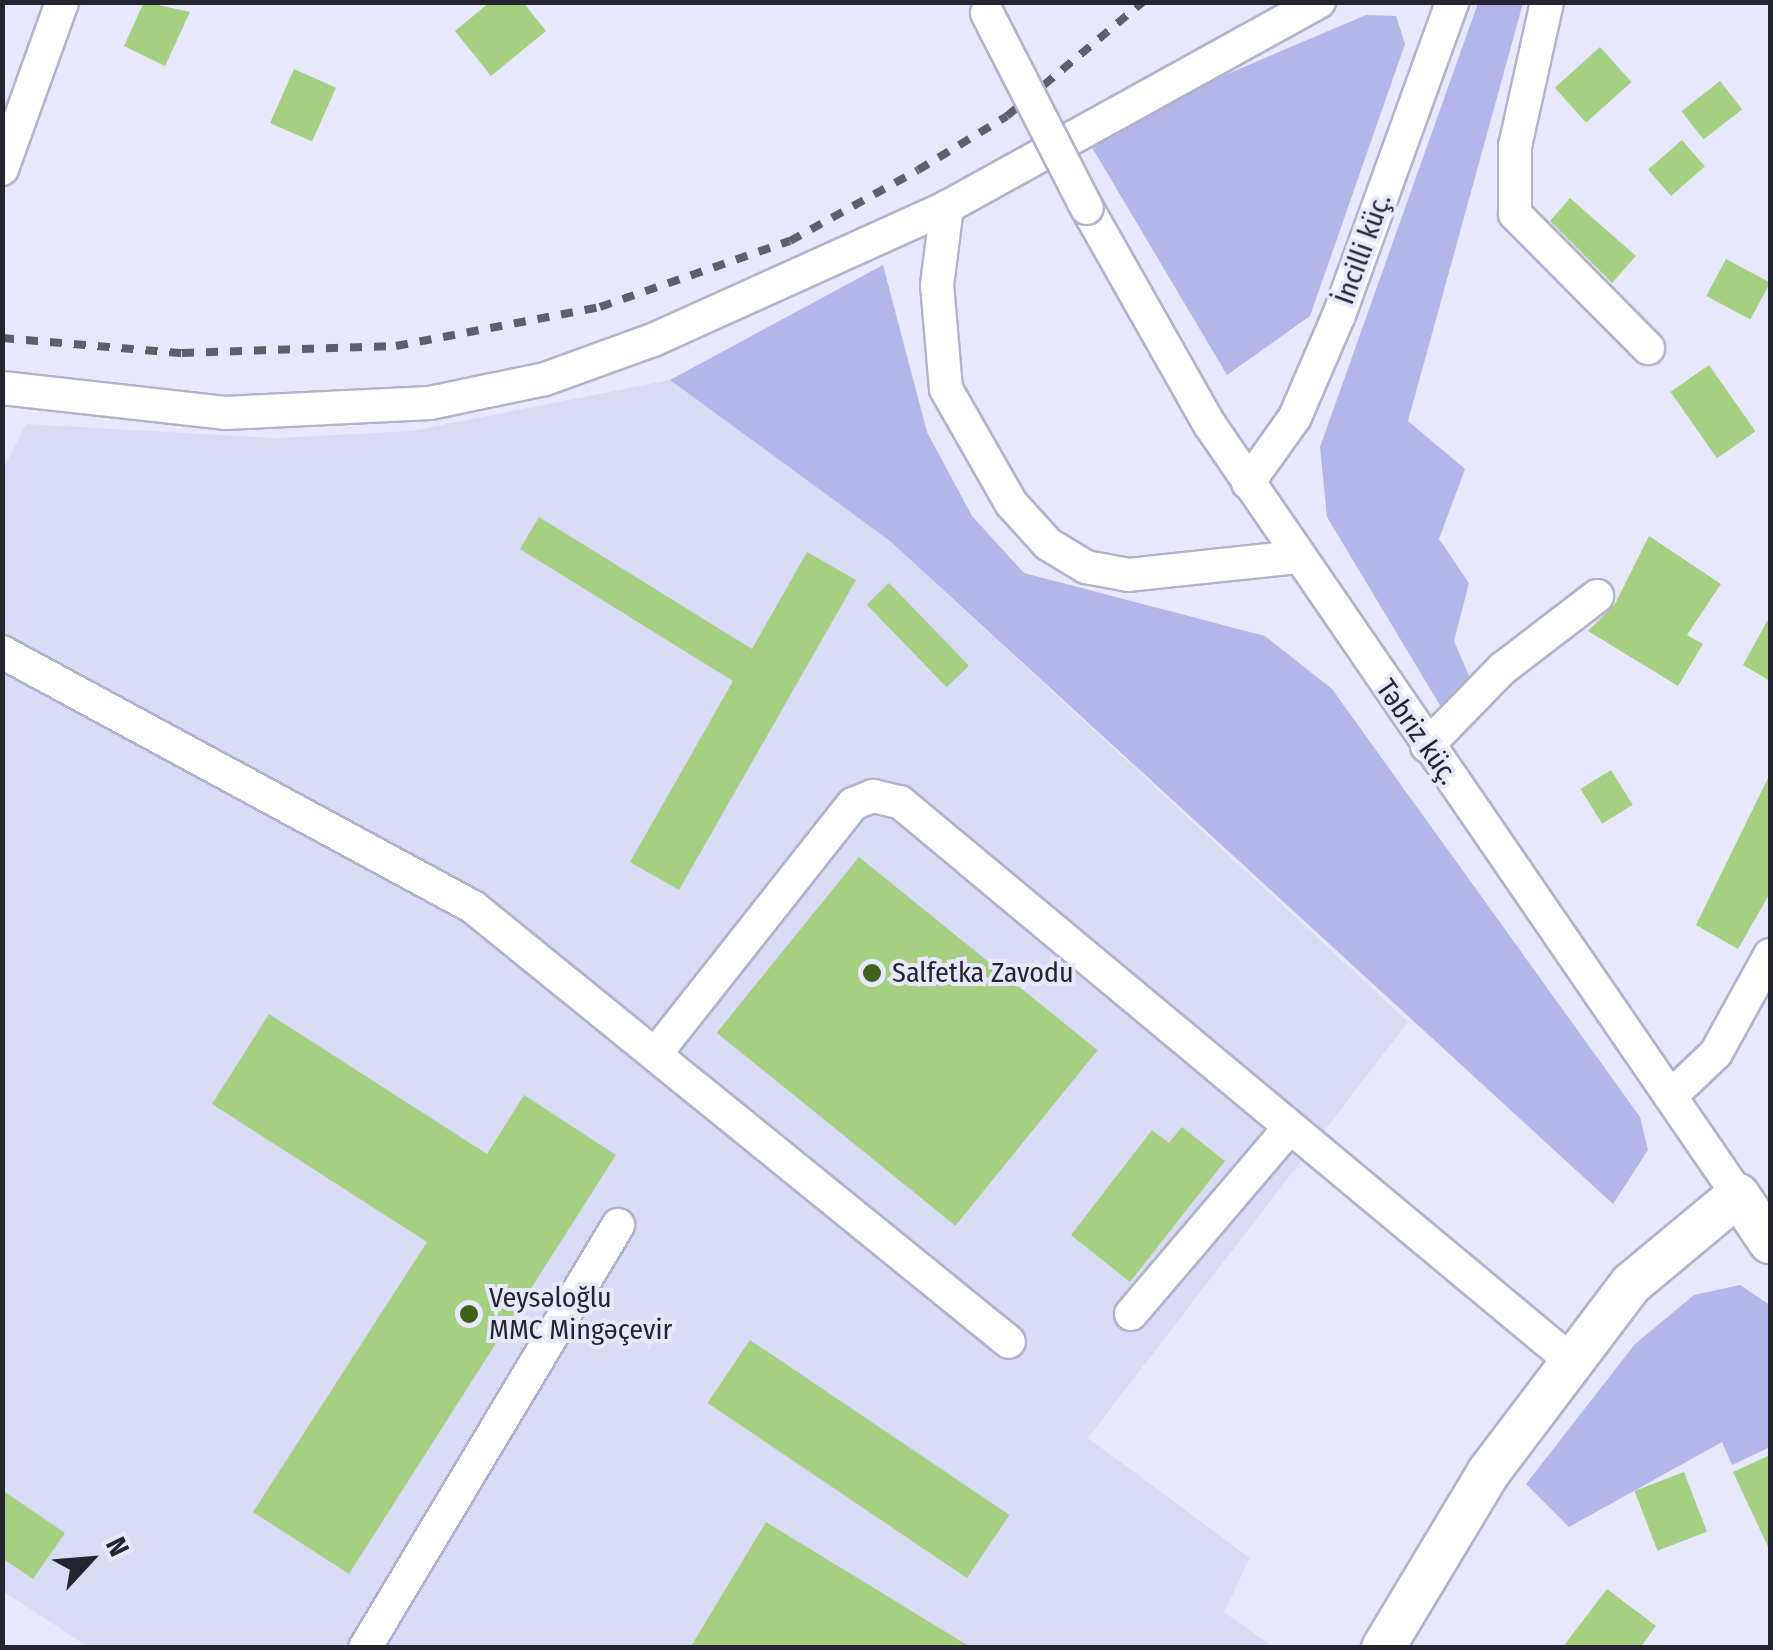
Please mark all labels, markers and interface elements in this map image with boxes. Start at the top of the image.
street label: İncilli küç. [1328,189,1398,309]
street label: Təbriz küç. [1369,673,1465,791]
place label: Salfetka Zavodu [892,956,1074,990]
marker: Salfetka Zavodu [861,962,883,984]
place label: Veysəloğlu MMC Mingəçevir [489,1281,672,1347]
marker: Veysəloğlu MMC Mingəçevir [458,1303,480,1325]
north arrow [40,1510,140,1610]
text: N [99,1532,136,1561]

